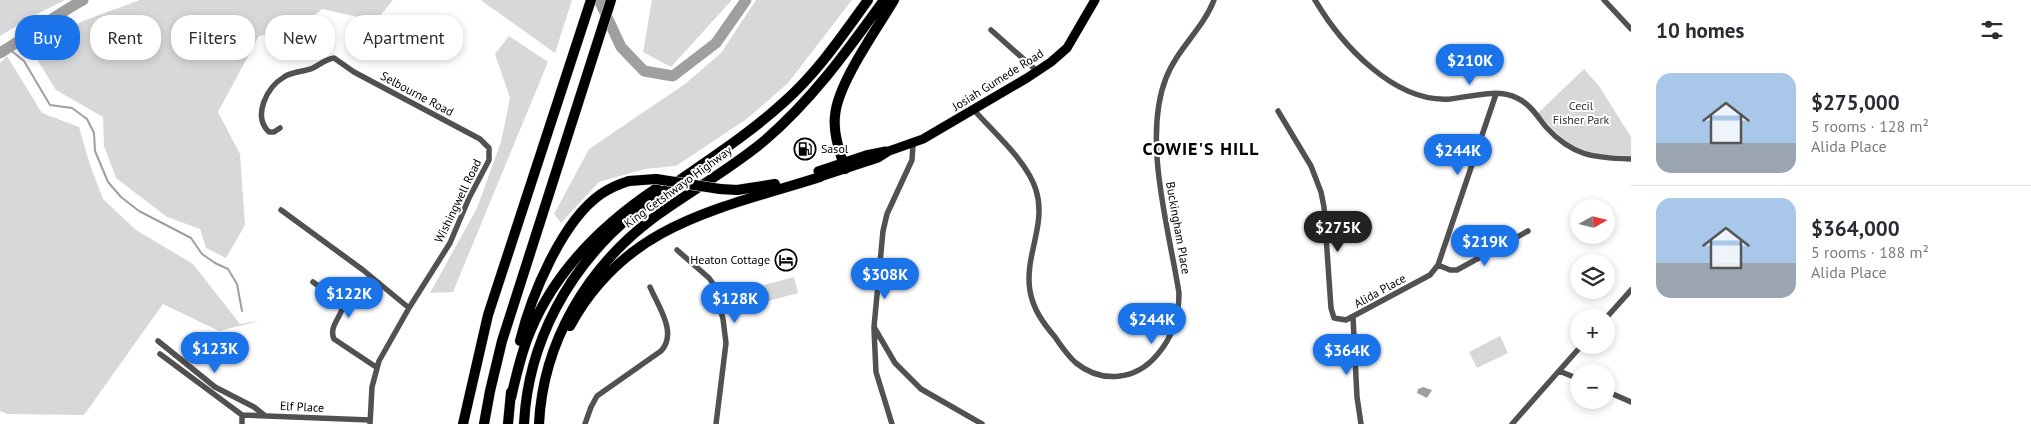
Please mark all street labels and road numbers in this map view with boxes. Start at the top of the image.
street label: Josiah Gumede Road [949,45,1046,114]
street label: Selbourne Road [378,68,456,119]
street label: King Cetshwayo Highway [621,142,735,231]
street label: Wishingwell Road [431,156,484,245]
street label: Buckingham Place [1163,180,1194,275]
street label: Alida Place [1351,270,1408,311]
street label: Elf Place [279,398,325,415]

